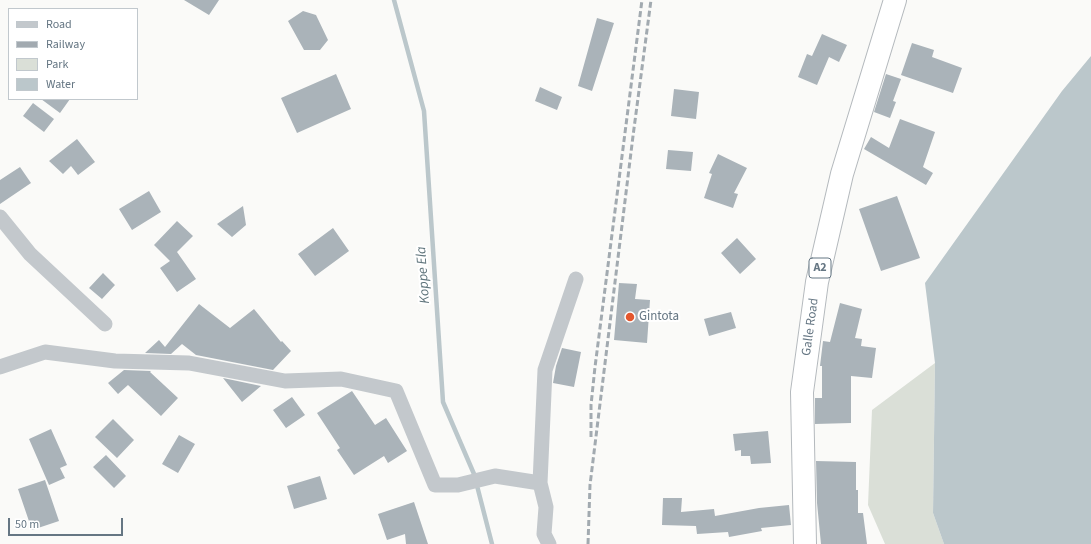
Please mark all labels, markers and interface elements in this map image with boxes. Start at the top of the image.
legend [8,8,138,100]
text: Road [46,16,72,33]
text: Railway [46,36,85,53]
text: Park [46,56,68,73]
text: Water [46,76,75,93]
water label: Koppe Ela [414,246,434,304]
road number: A2 [809,258,831,278]
street label: Galle Road [799,297,823,357]
place label: Gintota [639,309,679,325]
marker: Gintota [624,311,636,323]
scale bar [10,510,125,536]
text: 50 m [15,516,39,533]

